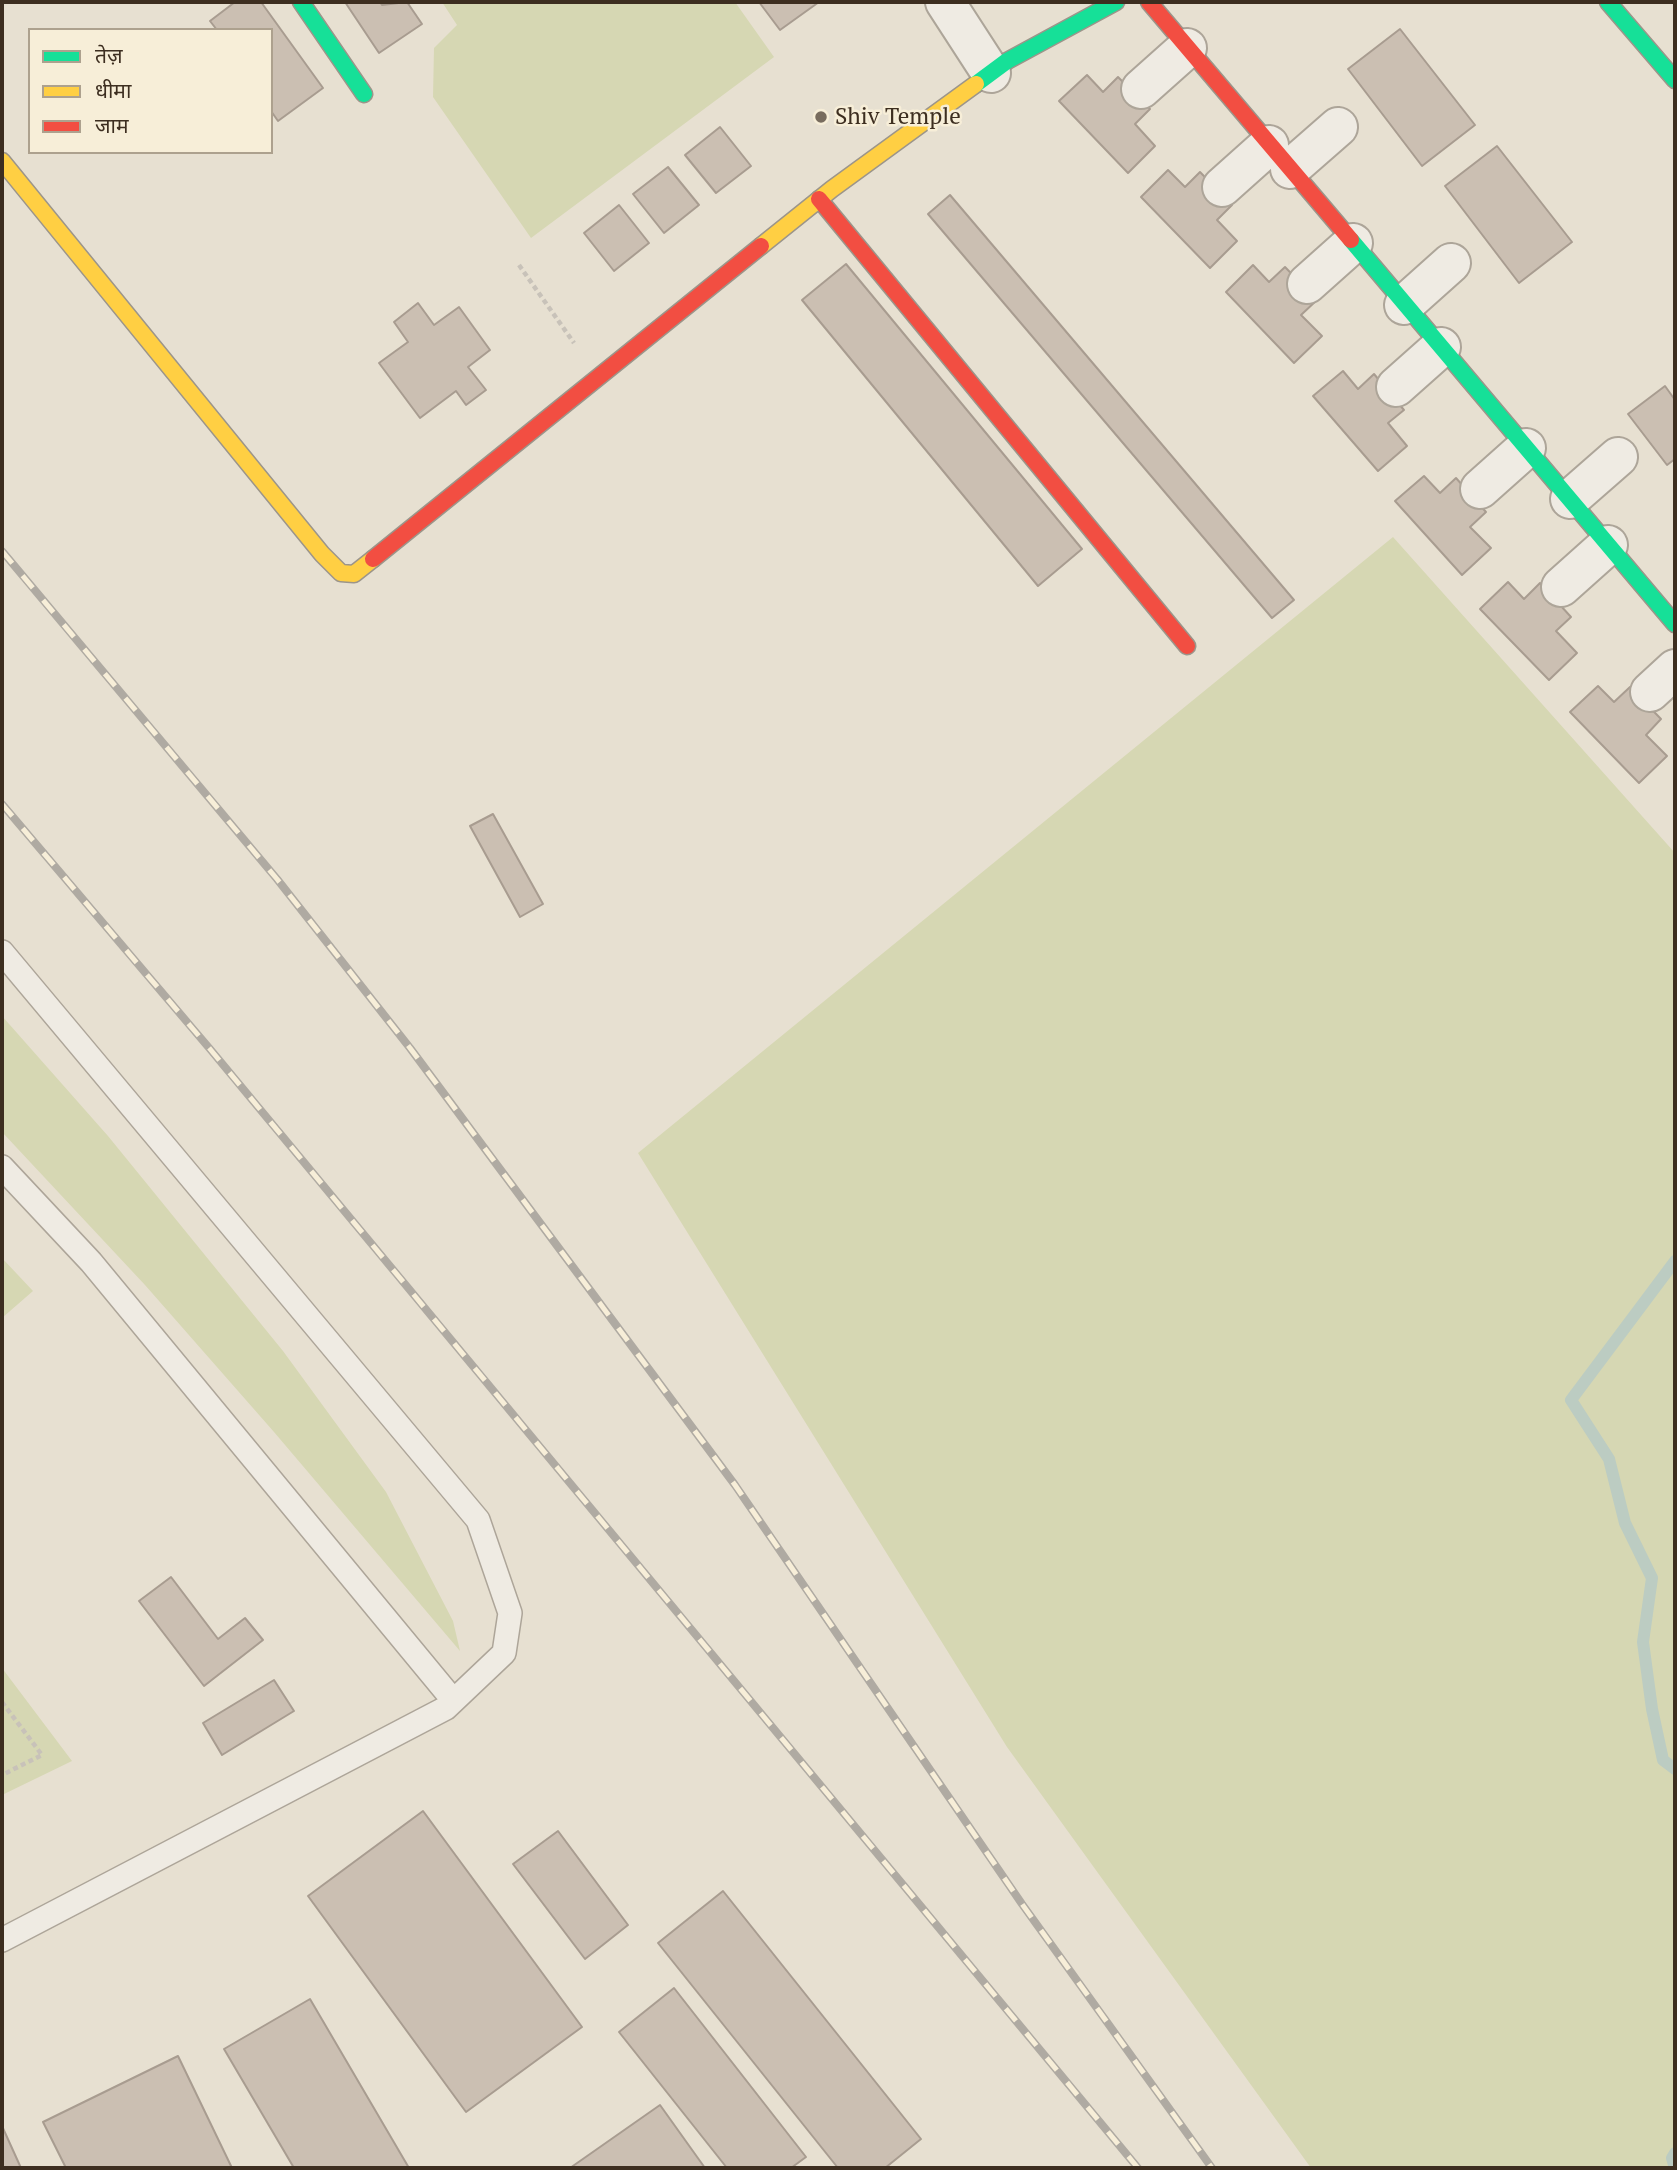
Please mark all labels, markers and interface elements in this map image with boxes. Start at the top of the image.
legend [28,28,273,154]
text: तेज़ [95,41,123,69]
text: धीमा [95,76,131,104]
place label: Shiv Temple [835,103,961,131]
marker: Shiv Temple [813,109,829,125]
text: जाम [95,111,129,139]

